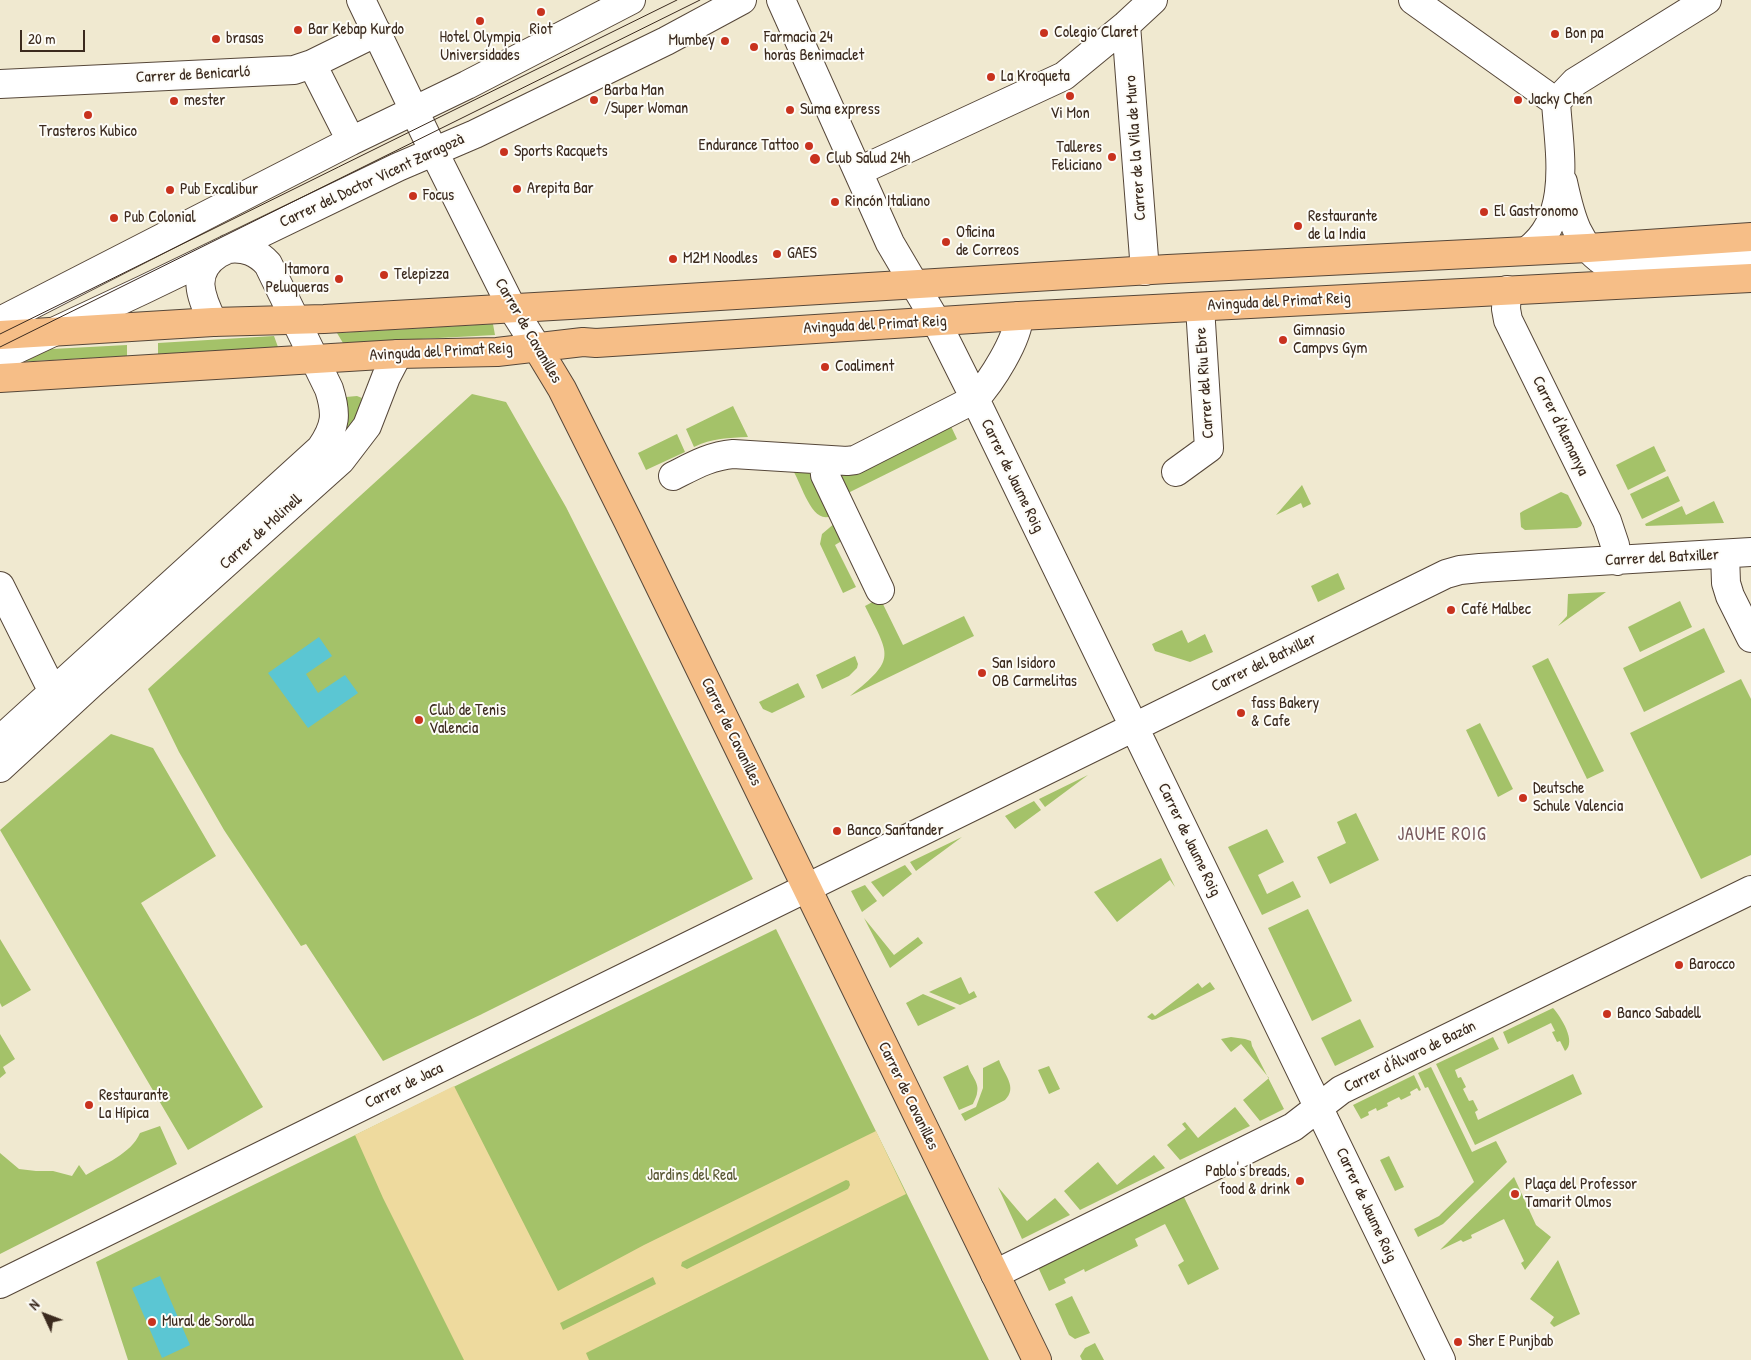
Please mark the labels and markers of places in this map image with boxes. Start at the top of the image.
marker: Riot [535,6,547,18]
marker: Hotel Olympia Universidades [474,15,486,27]
place label: Bar Kebap Kurdo [308,20,404,40]
place label: Riot [530,20,552,40]
place label: Colegio Claret [1054,23,1138,43]
marker: Bar Kebap Kurdo [292,24,304,36]
place label: Bon pa [1565,24,1604,44]
marker: Colegio Claret [1038,27,1050,39]
place label: Hotel Olympia Universidades [439,28,521,66]
place label: Farmacia 24 horas Benimaclet [764,28,864,66]
marker: Bon pa [1549,28,1561,40]
place label: brasas [226,29,264,49]
place label: Mumbey [668,31,715,51]
marker: brasas [210,33,222,45]
marker: Mumbey [719,35,731,47]
marker: Farmacia 24 horas Benimaclet [748,41,760,53]
place label: La Kroqueta [1001,67,1070,87]
marker: La Kroqueta [985,71,997,83]
place label: Barba Man /Super Woman [604,81,688,119]
marker: Vi Mon [1064,90,1076,102]
place label: Jacky Chen [1528,90,1593,110]
place label: mester [184,91,225,111]
marker: Barba Man /Super Woman [588,94,600,106]
marker: Jacky Chen [1512,94,1524,106]
marker: mester [168,95,180,107]
place label: Suma express [800,100,880,120]
marker: Suma express [784,104,796,116]
place label: Vi Mon [1050,104,1090,124]
marker: Trasteros Kubico [82,109,94,121]
place label: Trasteros Kubico [39,122,137,142]
place label: Endurance Tattoo [698,136,799,156]
place label: Talleres Feliciano [1052,138,1102,176]
marker: Endurance Tattoo [803,140,815,152]
place label: Sports Racquets [514,142,608,162]
marker: Sports Racquets [498,146,510,158]
place label: Club Salud 24h [826,149,910,169]
marker: Talleres Feliciano [1106,151,1118,163]
marker: Club Salud 24h [808,152,822,166]
place label: Arepita Bar [527,179,594,199]
place label: Pub Excalibur [180,180,258,200]
marker: Arepita Bar [511,183,523,195]
marker: Pub Excalibur [164,184,176,196]
place label: Focus [423,186,454,206]
marker: Focus [407,190,419,202]
place label: Rincón Italiano [845,192,930,212]
marker: Rincón Italiano [829,196,841,208]
place label: El Gastronomo [1494,202,1578,222]
marker: El Gastronomo [1478,206,1490,218]
place label: Restaurante de la India [1308,207,1378,245]
place label: Pub Colonial [124,208,196,228]
marker: Pub Colonial [108,212,120,224]
marker: Restaurante de la India [1292,220,1304,232]
place label: Oficina de Correos [956,223,1019,261]
marker: Oficina de Correos [940,236,952,248]
place label: GAES [787,244,817,264]
marker: GAES [771,248,783,260]
place label: M2M Noodles [683,249,758,269]
marker: M2M Noodles [667,253,679,265]
place label: Itamora Peluqueras [266,260,329,298]
place label: Telepizza [394,265,449,285]
marker: Telepizza [378,269,390,281]
marker: Itamora Peluqueras [333,273,345,285]
place label: Gimnasio Campvs Gym [1293,321,1367,359]
marker: Gimnasio Campvs Gym [1277,334,1289,346]
place label: Coaliment [835,357,894,377]
marker: Coaliment [819,361,831,373]
place label: Café Malbec [1461,600,1531,620]
marker: Café Malbec [1445,604,1457,616]
place label: San Isidoro OB Carmelitas [992,654,1077,692]
marker: San Isidoro OB Carmelitas [976,667,988,679]
place label: fass Bakery & Cafe [1251,694,1319,732]
place label: Club de Tenis Valencia [429,701,506,739]
marker: fass Bakery & Cafe [1235,707,1247,719]
marker: Club de Tenis Valencia [413,714,425,726]
place label: Deutsche Schule Valencia [1533,779,1623,817]
marker: Deutsche Schule Valencia [1517,792,1529,804]
place label: Banco Santander [847,821,944,841]
marker: Banco Santander [831,825,843,837]
place label: Barocco [1689,955,1735,975]
marker: Barocco [1673,959,1685,971]
place label: Banco Sabadell [1617,1004,1701,1024]
marker: Banco Sabadell [1601,1008,1613,1020]
place label: Restaurante La Hípica [99,1086,169,1124]
marker: Restaurante La Hípica [83,1099,95,1111]
place label: Pablo's breads, food & drink [1205,1162,1290,1200]
marker: Pablo's breads, food & drink [1294,1175,1306,1187]
place label: Plaça del Professor Tamarit Olmos [1525,1175,1637,1213]
marker: Plaça del Professor Tamarit Olmos [1509,1188,1521,1200]
place label: Mural de Sorolla [162,1312,254,1332]
marker: Mural de Sorolla [146,1316,158,1328]
place label: Sher E Punjbab [1468,1332,1554,1352]
marker: Sher E Punjbab [1452,1336,1464,1348]

